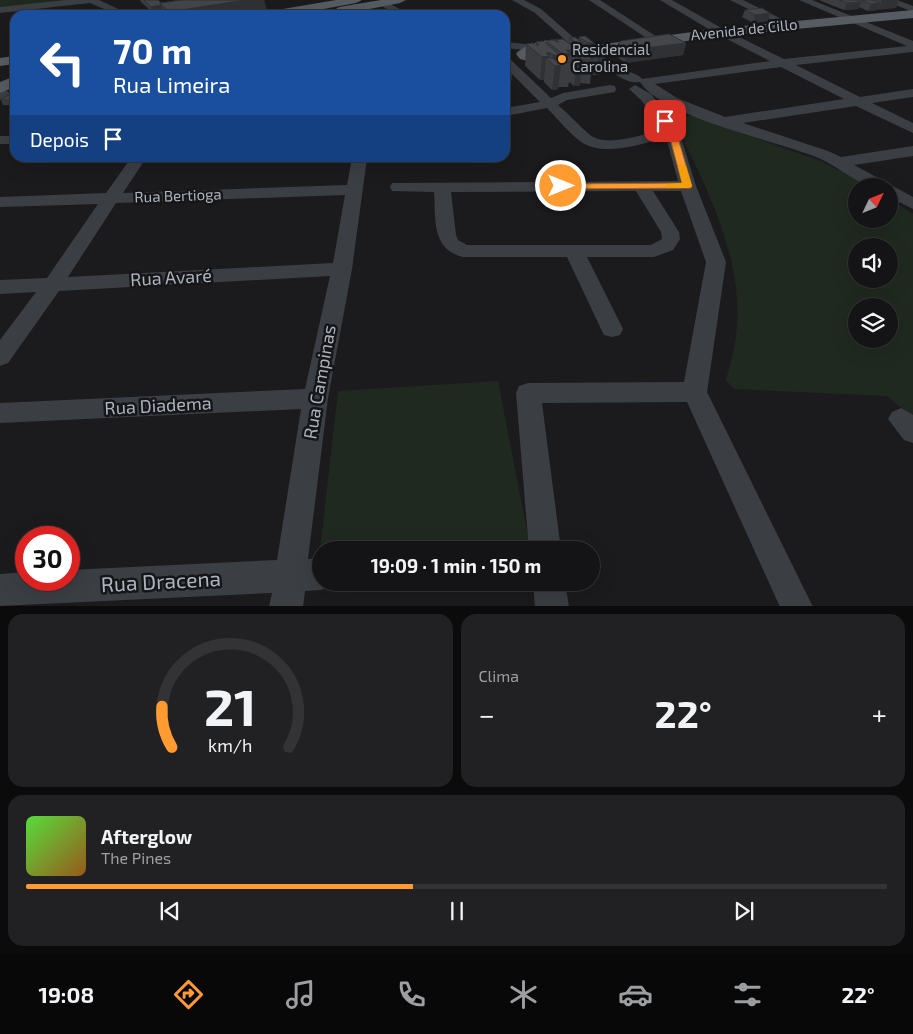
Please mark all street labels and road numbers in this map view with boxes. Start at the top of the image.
street label: Avenida de Cillo [690,14,798,44]
street label: Rua Bertioga [134,184,222,206]
street label: Rua Avaré [130,264,212,290]
street label: Rua Campinas [298,323,340,441]
street label: Rua Diadema [104,391,212,419]
street label: Rua Dracena [100,565,222,596]

